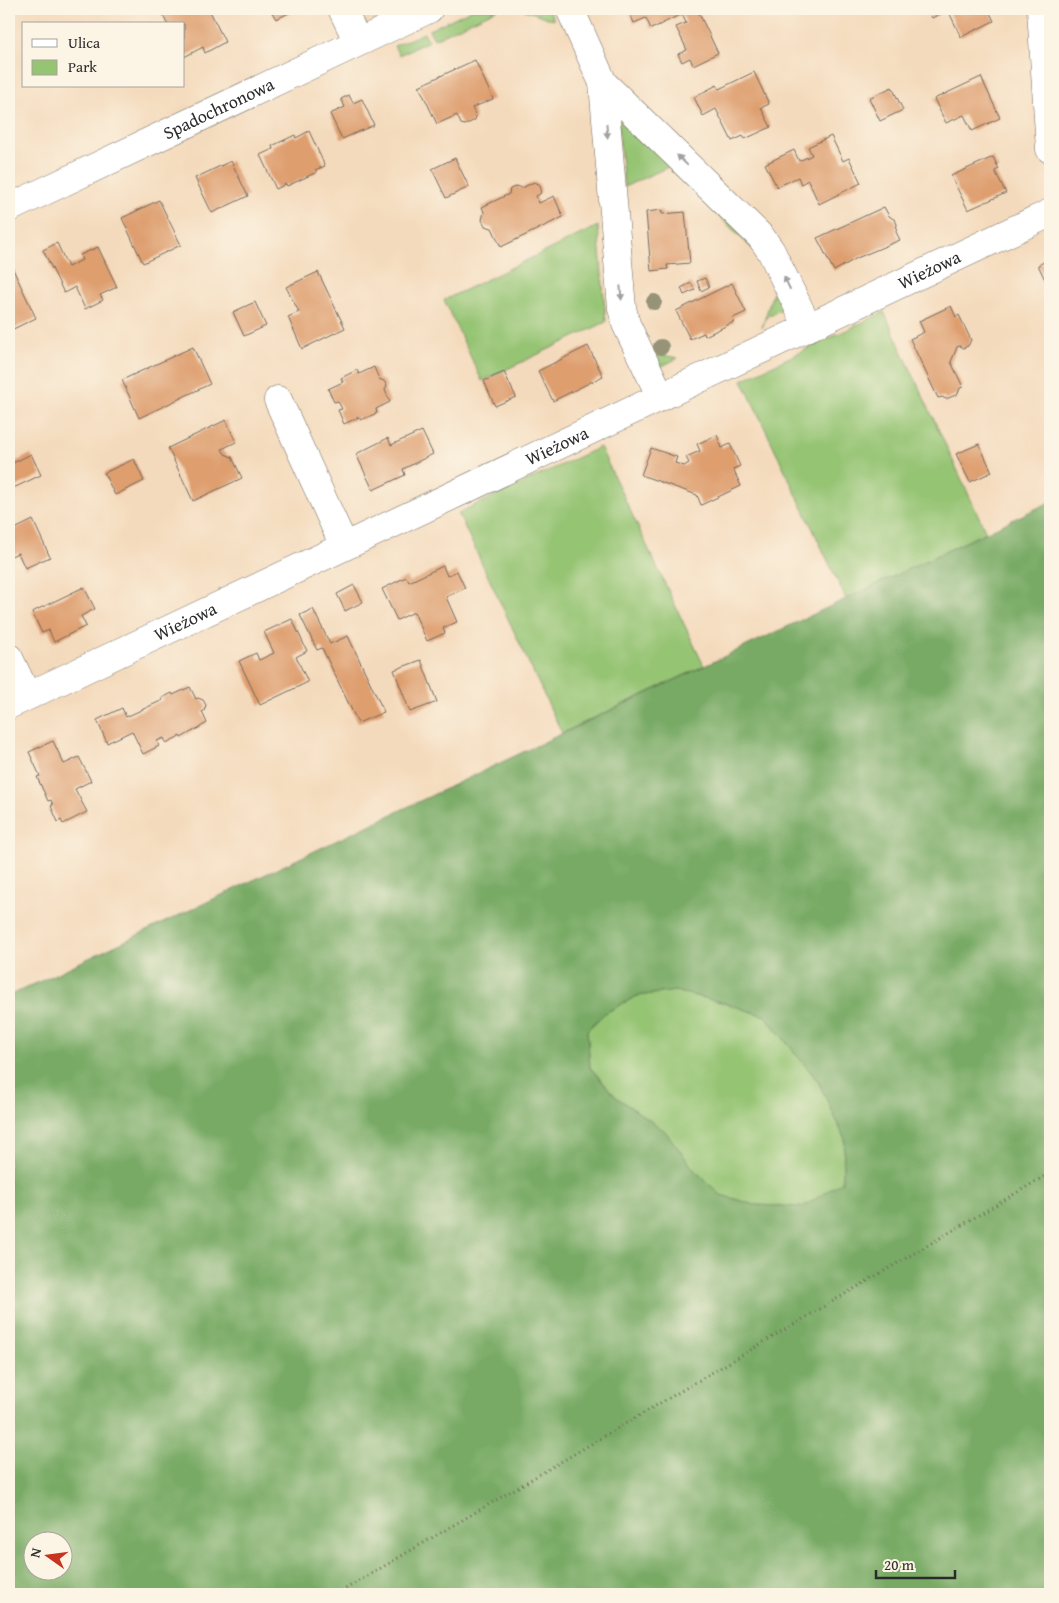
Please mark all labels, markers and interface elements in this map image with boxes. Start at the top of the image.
legend [22,22,185,88]
text: Ulica [68,32,100,53]
text: Park [68,56,97,77]
street label: Spadochronowa [158,70,279,146]
one-way arrow [603,124,611,140]
one-way arrow [677,155,689,167]
street label: Wieżowa [893,243,966,296]
one-way arrow [782,276,790,290]
one-way arrow [617,286,625,302]
street label: Wieżowa [521,419,593,472]
street label: Wieżowa [149,595,221,648]
north arrow [22,1530,72,1580]
text: N [25,1545,46,1560]
scale bar [876,1548,955,1580]
text: 20 m [884,1554,915,1575]

